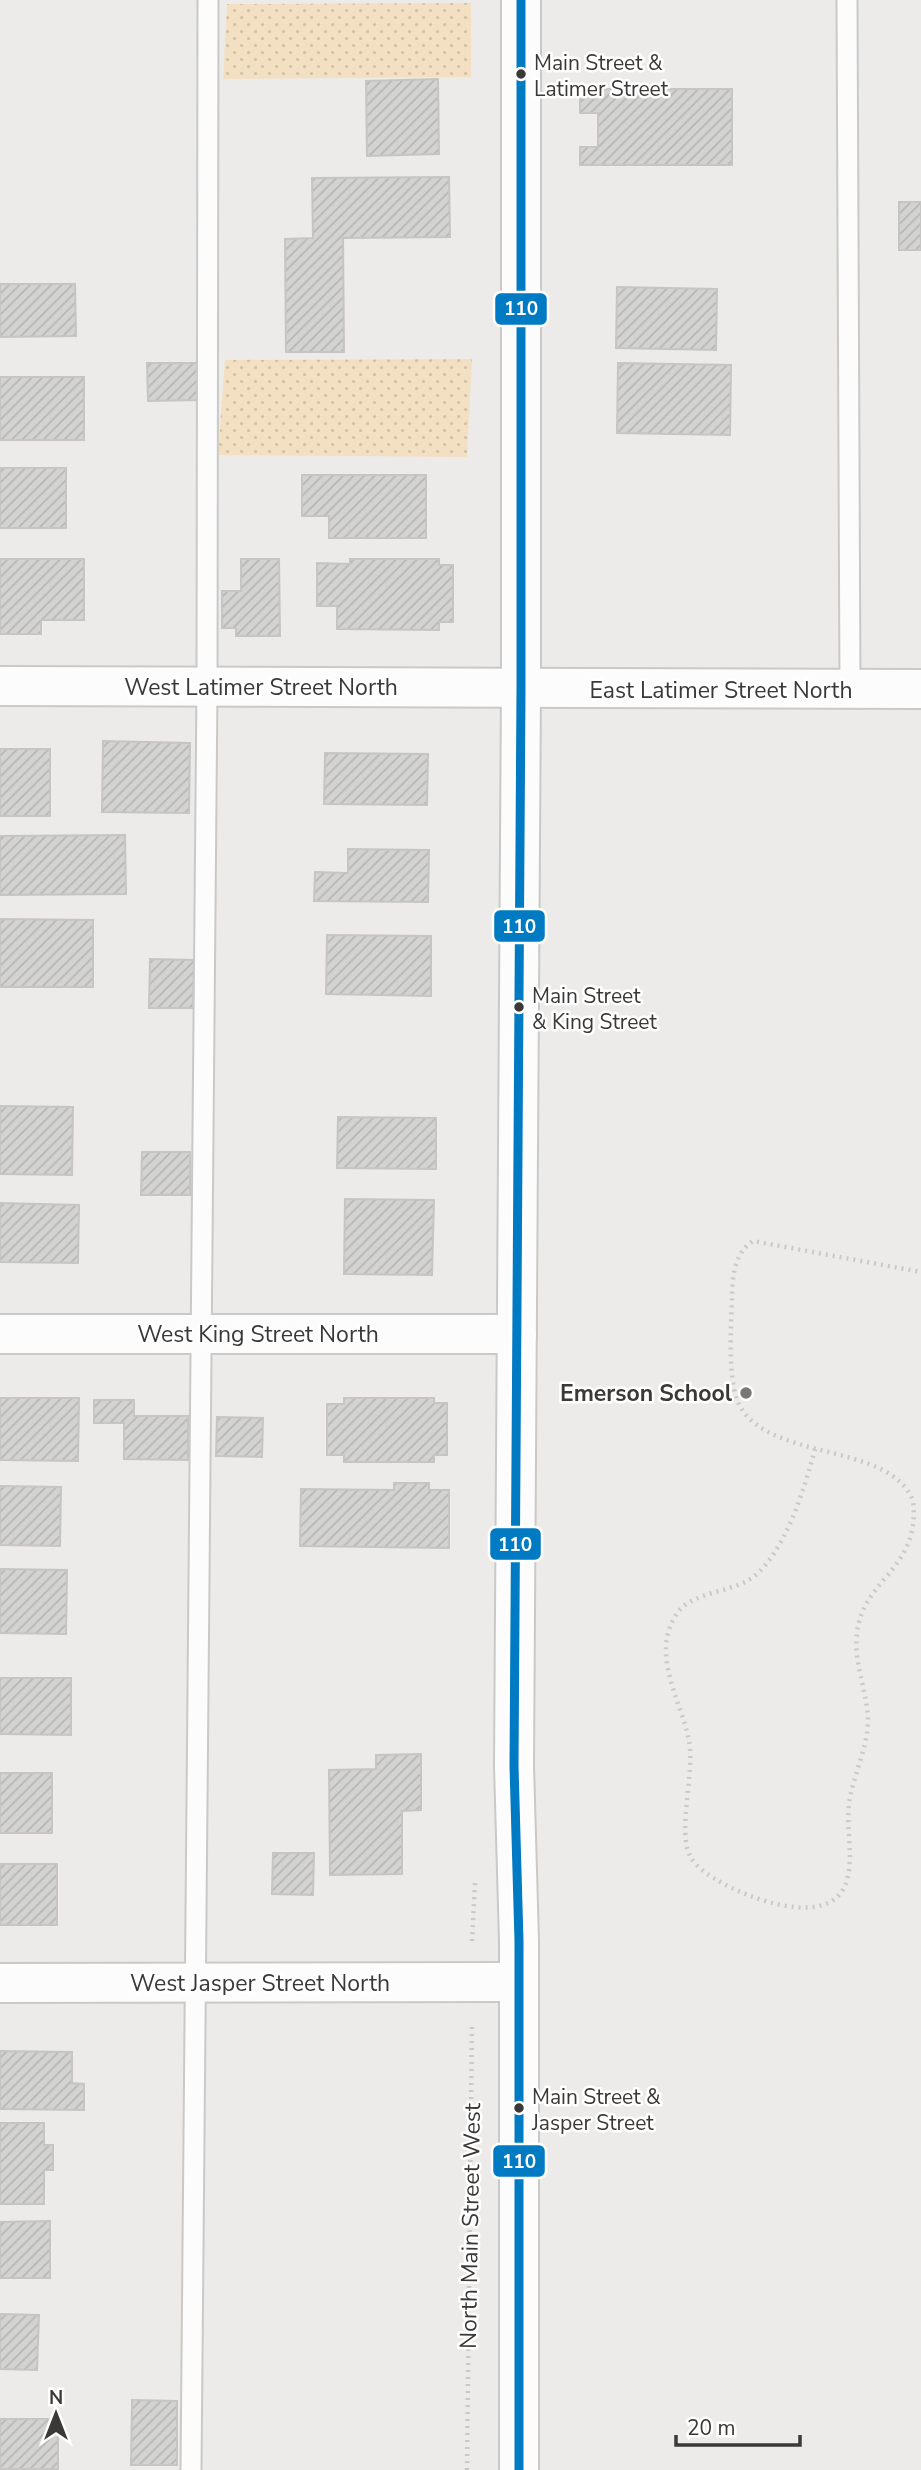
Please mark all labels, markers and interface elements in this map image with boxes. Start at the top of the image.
place label: Main Street & Latimer Street [534,49,669,103]
marker: Main Street & Latimer Street [514,67,528,81]
line badge: 110 [494,292,548,326]
text: 110 [504,296,538,322]
street label: West Latimer Street North [124,672,398,703]
street label: East Latimer Street North [590,675,852,706]
line badge: 110 [493,909,546,943]
text: 110 [502,914,536,940]
place label: Main Street & King Street [532,982,658,1036]
marker: Main Street & King Street [512,1000,526,1014]
street label: West King Street North [137,1319,379,1350]
place label: Emerson School [560,1378,733,1409]
marker: Emerson School [738,1385,754,1401]
line badge: 110 [489,1527,542,1561]
text: 110 [498,1532,532,1558]
street label: West Jasper Street North [130,1968,390,1999]
place label: Main Street & Jasper Street [531,2083,661,2137]
marker: Main Street & Jasper Street [512,2101,526,2115]
street label: North Main Street West [453,2102,488,2349]
line badge: 110 [492,2144,546,2178]
text: 110 [502,2149,536,2175]
north arrow [21,2379,91,2449]
text: N [49,2385,63,2411]
scale bar [676,2404,800,2448]
text: 20 m [687,2414,736,2442]

